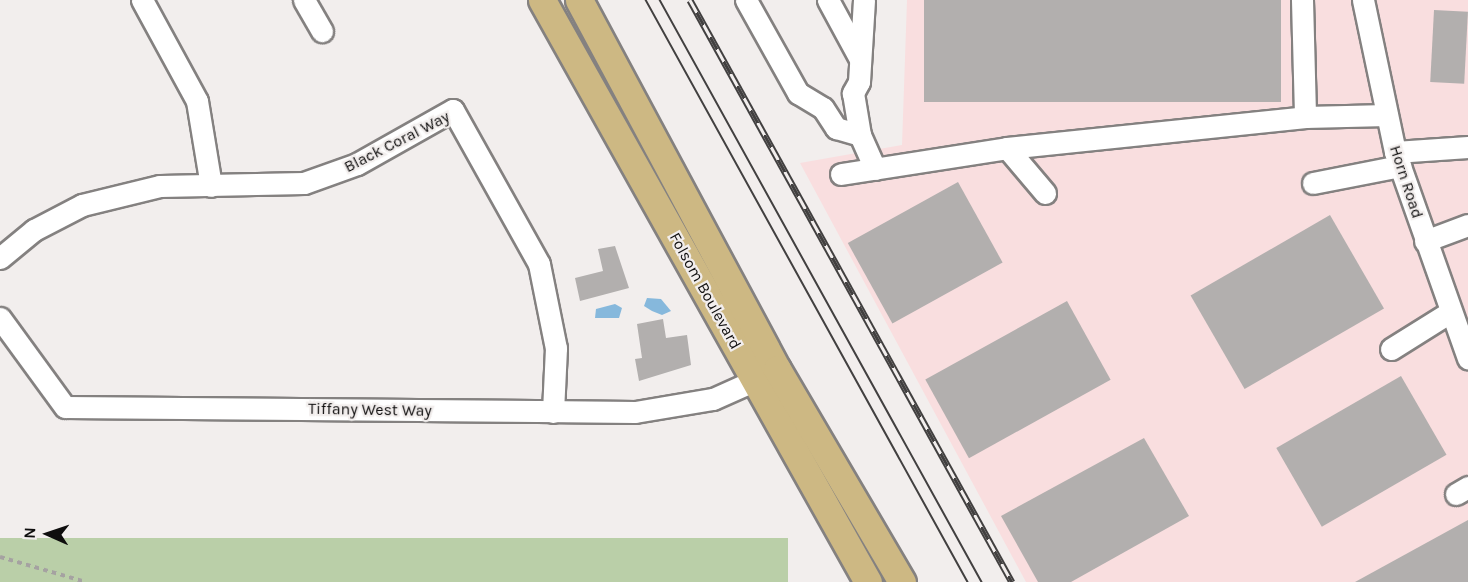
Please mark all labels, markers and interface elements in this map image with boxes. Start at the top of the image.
street label: Black Coral Way [341,107,453,177]
street label: Horn Road [1385,143,1427,221]
street label: Folsom Boulevard [665,229,745,353]
street label: Tiffany West Way [308,399,432,421]
north arrow [18,504,78,564]
text: N [20,527,39,539]

